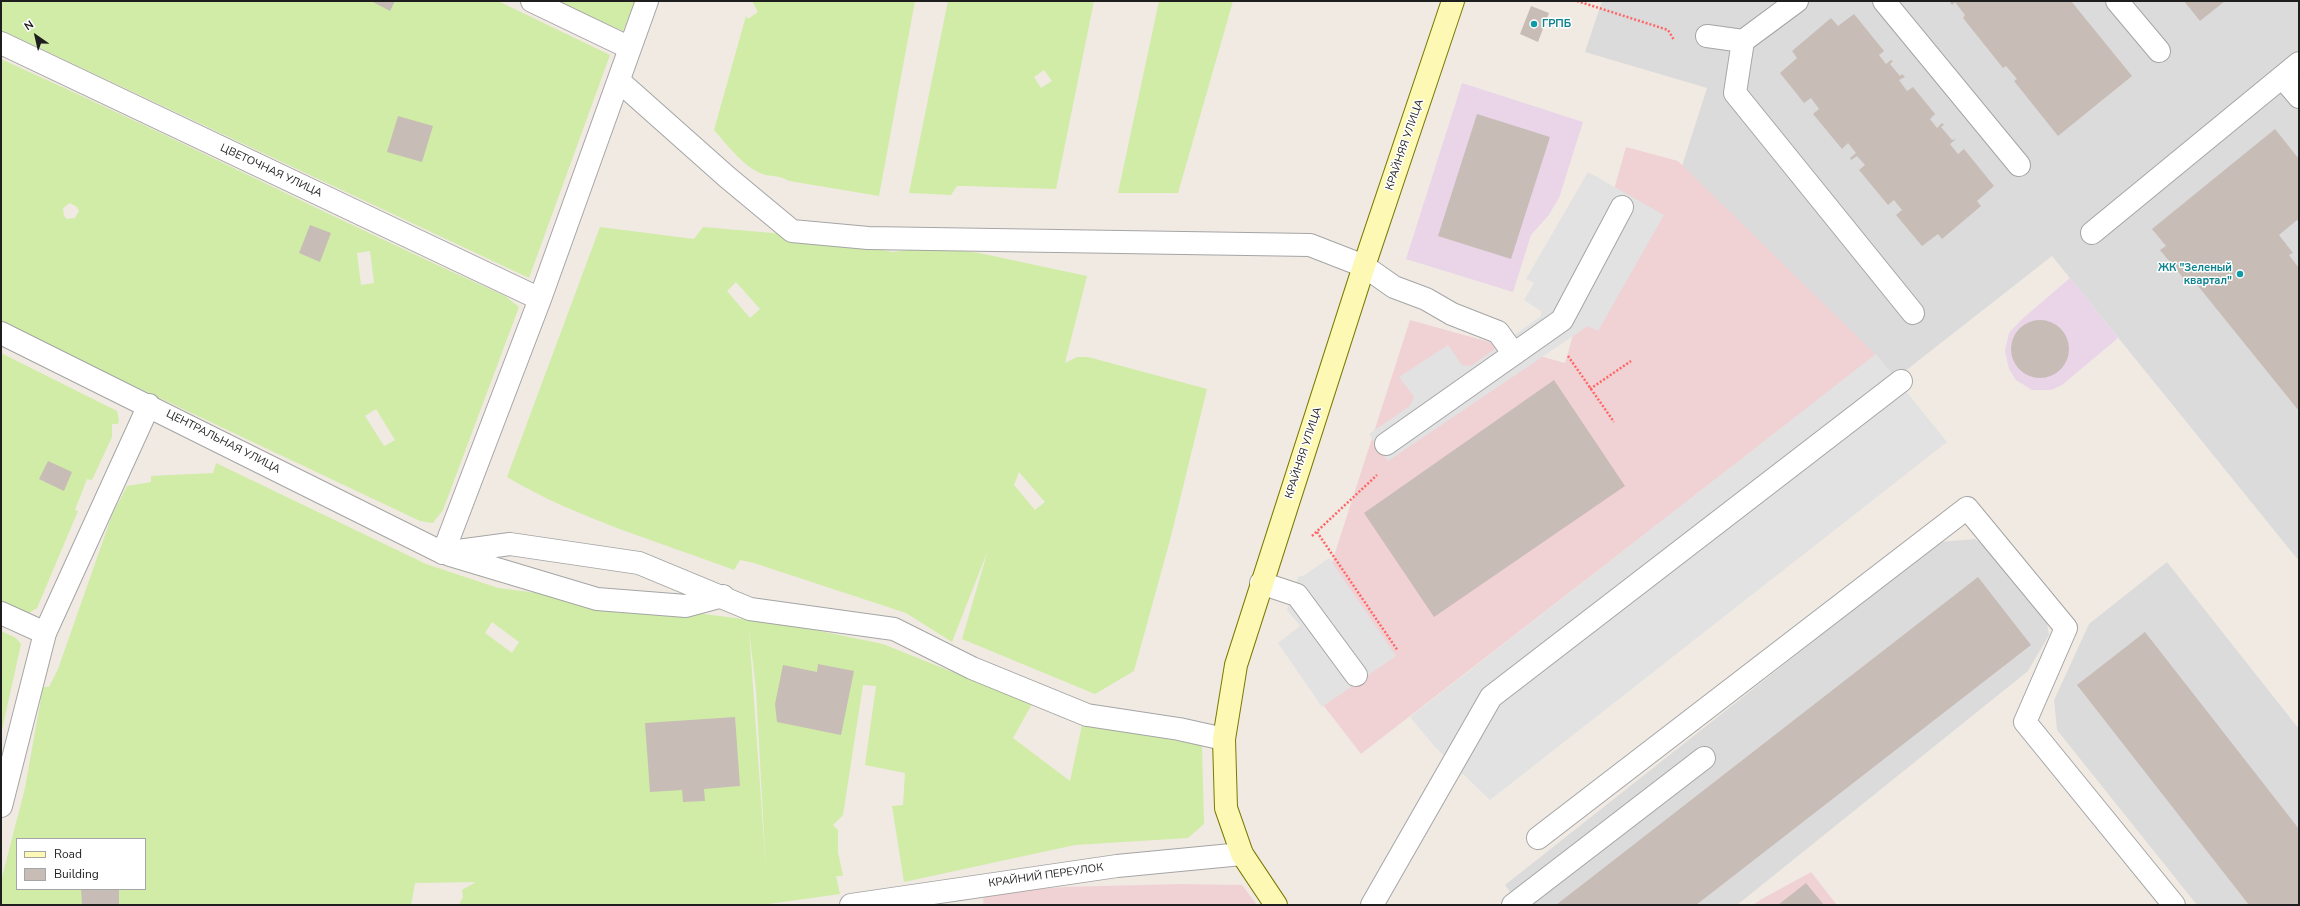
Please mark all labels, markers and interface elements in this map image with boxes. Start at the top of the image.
north arrow [16,16,56,56]
text: N [21,17,37,34]
place label: ГРПБ [1542,17,1571,31]
marker: ГРПБ [1529,19,1539,29]
street label: КРАЙНЯЯ УЛИЦА [1383,98,1427,192]
street label: ЦВЕТОЧНАЯ УЛИЦА [218,142,324,200]
place label: ЖК "Зеленый квартал" [2158,261,2232,287]
marker: ЖК "Зеленый квартал" [2235,269,2245,279]
street label: КРАЙНЯЯ УЛИЦА [1283,406,1325,500]
street label: ЦЕНТРАЛЬНАЯ УЛИЦА [164,407,282,477]
legend [16,838,146,890]
text: Road [54,846,82,862]
street label: КРАЙНИЙ ПЕРЕУЛОК [988,861,1104,891]
text: Building [54,866,99,882]

